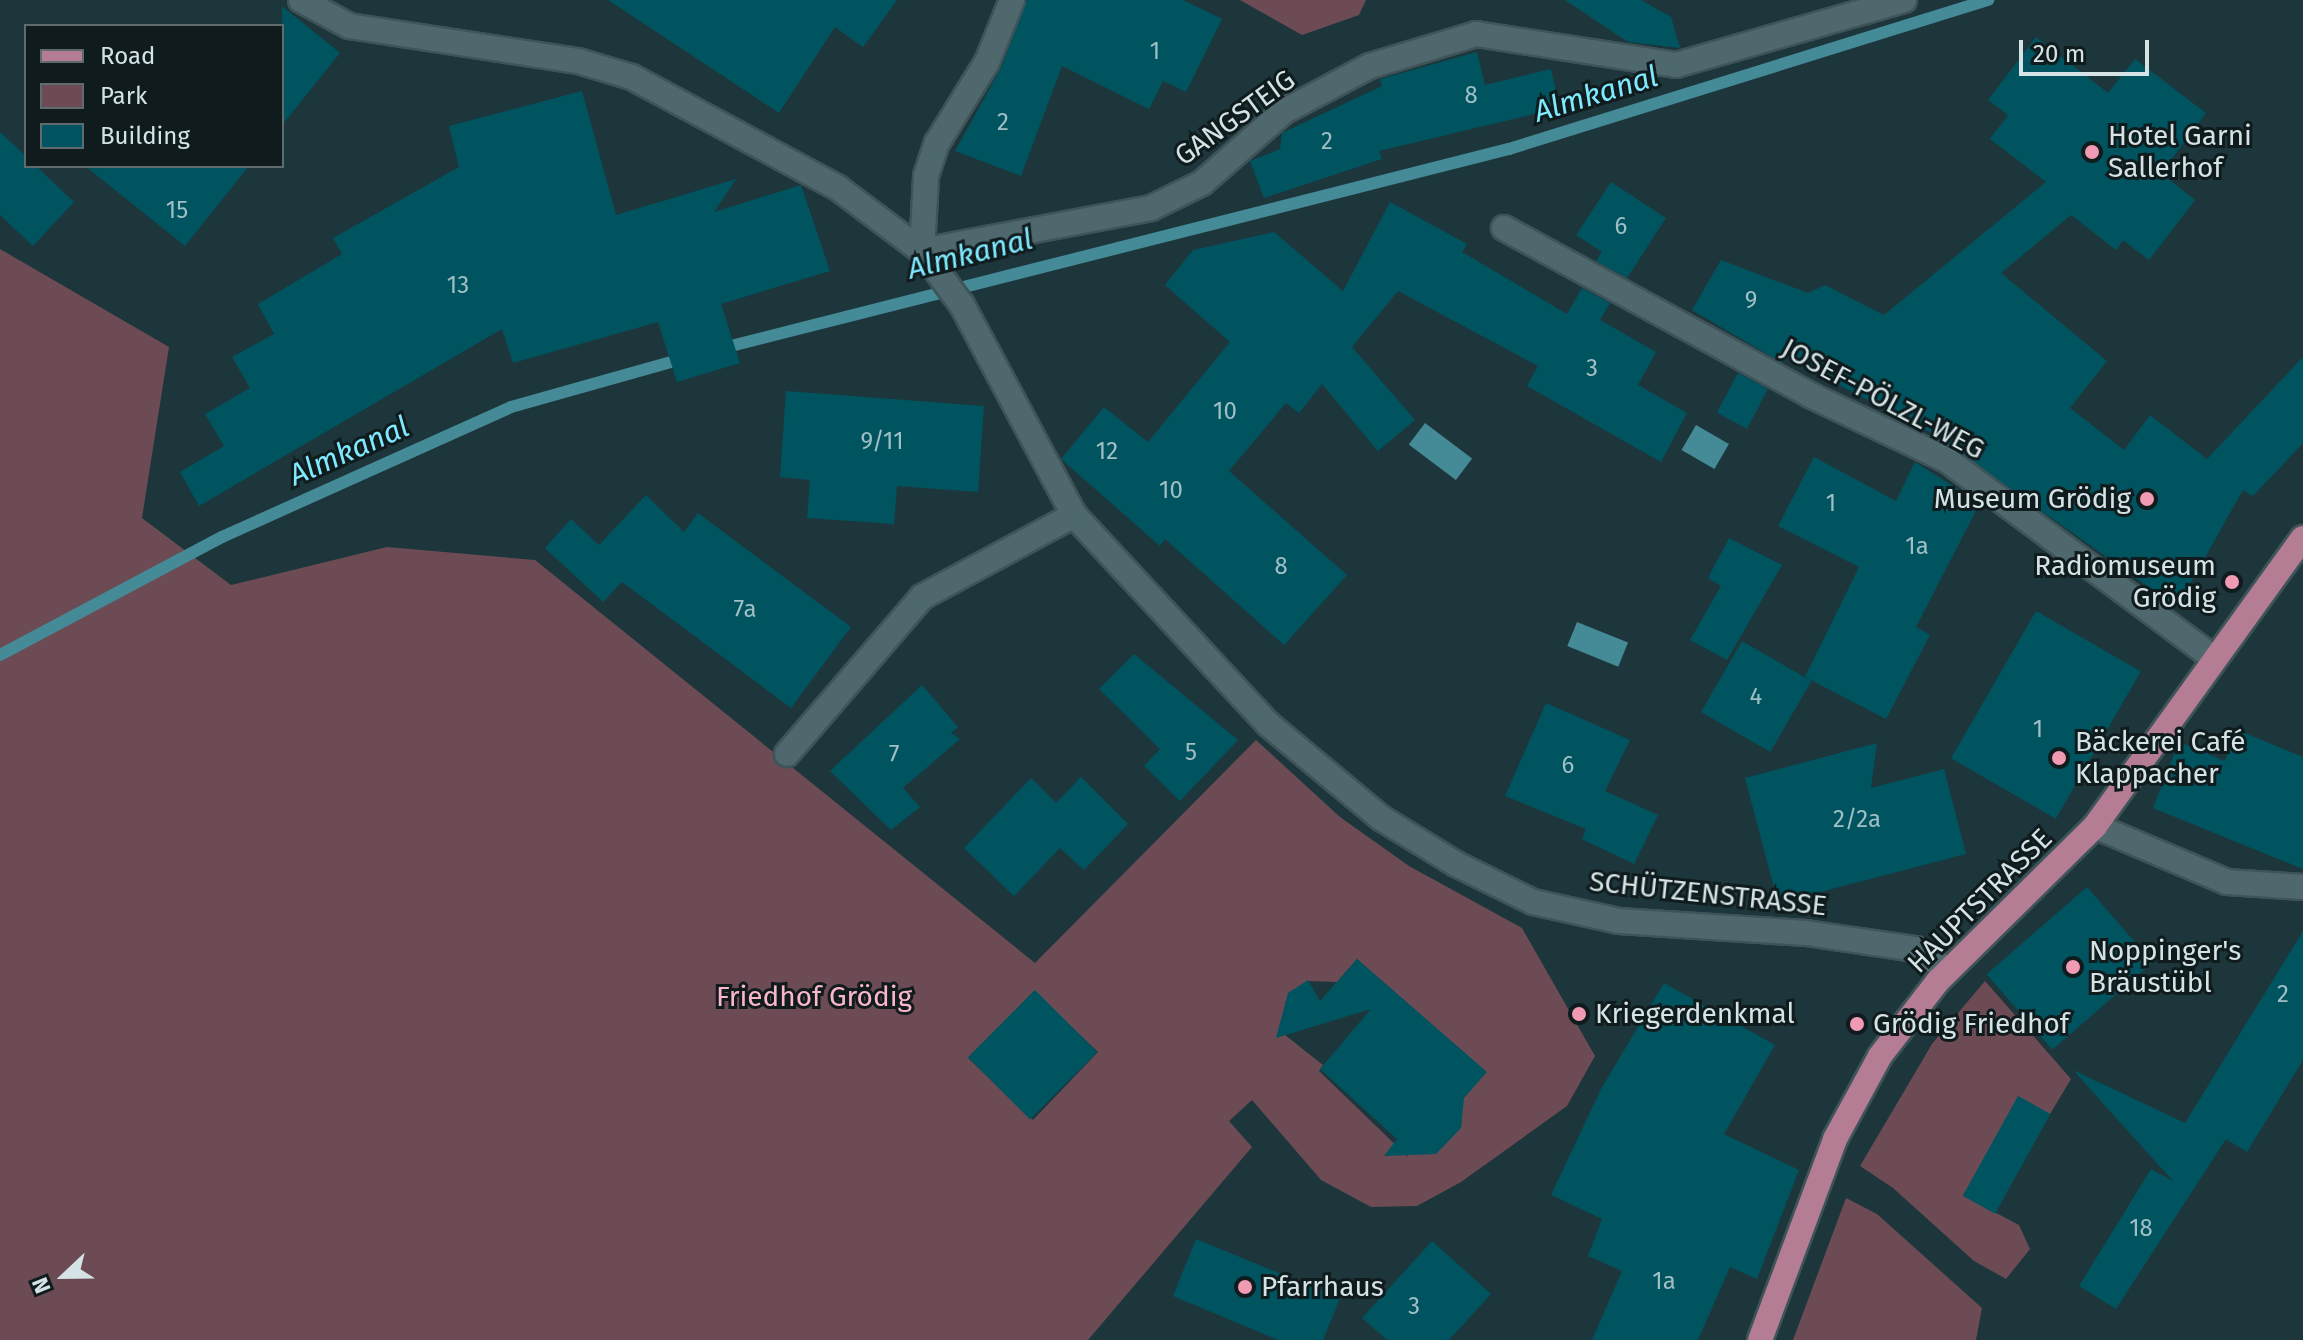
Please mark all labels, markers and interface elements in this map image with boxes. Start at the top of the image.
legend [24,24,284,168]
scale bar [2023,24,2153,74]
house number: 1 [1150,38,1160,66]
text: 20 m [2033,40,2085,68]
text: Road [100,42,155,70]
water label: Almkanal [1530,58,1662,130]
street label: GANGSTEIG [1168,63,1302,173]
text: Park [100,82,147,110]
house number: 8 [1464,82,1478,110]
house number: 2 [997,109,1009,137]
place label: Hotel Garni Sallerhof [2108,119,2252,185]
text: Building [100,122,190,150]
house number: 2 [1321,128,1333,156]
marker: Hotel Garni Sallerhof [2083,143,2101,161]
house number: 15 [166,197,188,225]
house number: 6 [1615,213,1627,241]
water label: Almkanal [904,221,1036,287]
house number: 13 [447,272,469,300]
house number: 9 [1745,287,1757,315]
street label: JOSEF-PÖLZL-WEG [1776,331,1990,467]
house number: 3 [1586,355,1598,383]
house number: 10 [1213,398,1237,426]
water label: Almkanal [283,409,415,493]
house number: 9/11 [860,428,904,456]
house number: 12 [1096,438,1118,466]
house number: 10 [1159,477,1183,505]
place label: Museum Grödig [1934,482,2131,516]
house number: 1 [1826,490,1836,518]
marker: Museum Grödig [2138,490,2156,508]
house number: 1a [1905,533,1929,561]
place label: Radiomuseum Grödig [2034,549,2216,615]
house number: 8 [1274,553,1288,581]
marker: Radiomuseum Grödig [2223,573,2241,591]
house number: 7a [734,596,756,624]
house number: 4 [1750,683,1762,711]
house number: 1 [2033,716,2043,744]
place label: Bäckerei Café Klappacher [2075,725,2246,791]
house number: 5 [1185,739,1197,767]
house number: 7 [889,741,899,769]
marker: Bäckerei Café Klappacher [2050,749,2068,767]
house number: 6 [1562,752,1574,780]
house number: 2/2a [1833,806,1881,834]
street label: HAUPTSTRASSE [1901,822,2059,980]
street label: SCHÜTZENSTRASSE [1588,865,1828,923]
place label: Noppinger's Bräustübl [2089,934,2241,1000]
marker: Noppinger's Bräustübl [2064,958,2082,976]
park label: Friedhof Grödig [716,980,912,1014]
house number: 2 [2277,981,2289,1009]
place label: Kriegerdenkmal [1595,997,1795,1031]
marker: Kriegerdenkmal [1570,1005,1588,1023]
place label: Grödig Friedhof [1873,1007,2069,1041]
marker: Grödig Friedhof [1848,1015,1866,1033]
house number: 18 [2129,1215,2153,1243]
north arrow [24,1236,104,1316]
house number: 1a [1652,1268,1676,1296]
place label: Pfarrhaus [1261,1270,1384,1304]
text: N [26,1273,57,1297]
marker: Pfarrhaus [1236,1278,1254,1296]
house number: 3 [1408,1293,1420,1321]

